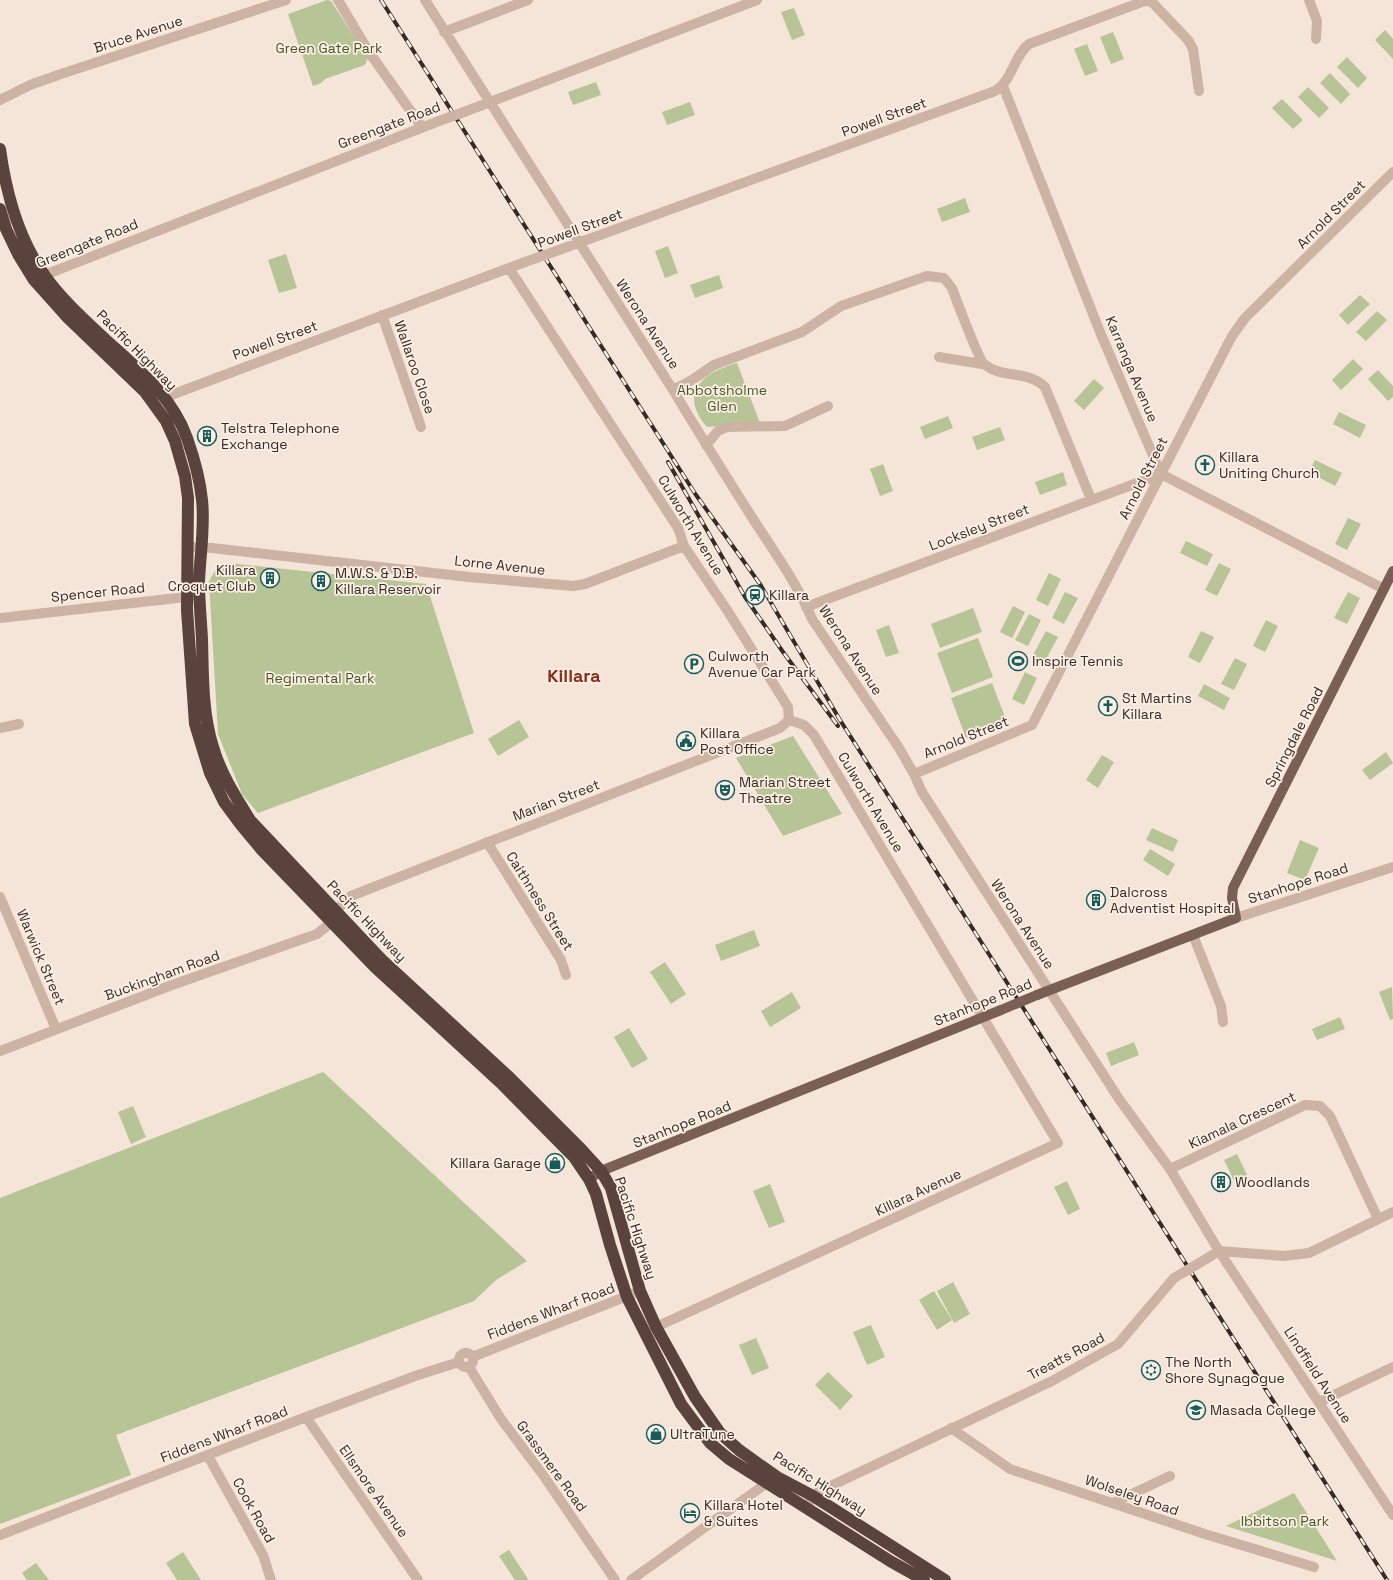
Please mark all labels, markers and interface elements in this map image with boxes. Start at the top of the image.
street label: Bruce Avenue [91,11,185,57]
park label: Green Gate Park [275,39,383,57]
street label: Powell Street [839,93,929,141]
street label: Greengate Road [335,97,443,153]
street label: Arnold Street [1293,176,1369,252]
street label: Powell Street [535,204,625,252]
street label: Greengate Road [33,214,141,272]
street label: Werona Avenue [612,276,684,372]
street label: Pacific Highway [93,306,181,394]
street label: Karranga Avenue [1102,313,1162,425]
street label: Powell Street [230,316,320,364]
street label: Wallaroo Close [391,318,439,416]
park label: Abbotsholme Glen [677,381,767,415]
place label: Telstra Telephone Exchange [221,419,339,453]
building icon: Telstra Telephone Exchange [196,425,218,447]
street label: Arnold Street [1115,434,1171,522]
place label: Killara Uniting Church [1219,448,1319,482]
church icon: Killara Uniting Church [1194,454,1216,476]
street label: Culworth Avenue [654,472,728,578]
street label: Locksley Street [926,500,1032,554]
street label: Lorne Avenue [454,551,546,579]
place label: Killara Croquet Club [168,561,256,595]
place label: M.W.S. & D.B. Killara Reservoir [335,564,441,598]
building icon: Killara Croquet Club [259,567,281,589]
building icon: M.W.S. & D.B. Killara Reservoir [310,570,332,592]
street label: Spencer Road [50,578,146,606]
station icon: Killara [744,584,766,606]
place label: Killara [769,586,809,604]
street label: Werona Avenue [815,602,887,698]
place label: Culworth Avenue Car Park [708,647,817,681]
sports icon: Inspire Tennis [1007,650,1029,672]
place label: Inspire Tennis [1032,652,1123,670]
parking icon: Culworth Avenue Car Park [683,653,705,675]
district label: Killara [547,664,601,687]
park label: Regimental Park [266,669,375,687]
street label: Springdale Road [1261,684,1327,790]
place label: St Martins Killara [1122,689,1192,723]
church icon: St Martins Killara [1097,695,1119,717]
street label: Arnold Street [921,712,1011,762]
place label: Killara Post Office [700,724,774,758]
public building icon: Killara Post Office [675,730,697,752]
street label: Culworth Avenue [834,749,908,855]
place label: Marian Street Theatre [739,773,831,807]
street label: Marian Street [510,775,602,825]
theatre icon: Marian Street Theatre [714,779,736,801]
street label: Caithness Street [502,848,578,954]
street label: Stanhope Road [1246,858,1350,908]
street label: Pacific Highway [323,876,411,966]
street label: Werona Avenue [987,876,1059,972]
place label: Dalcross Adventist Hospital [1110,883,1234,917]
building icon: Dalcross Adventist Hospital [1085,889,1107,911]
street label: Warwick Street [13,906,69,1008]
street label: Buckingham Road [102,946,222,1004]
street label: Stanhope Road [931,974,1035,1030]
street label: Kiamala Crescent [1185,1087,1299,1153]
street label: Stanhope Road [630,1096,734,1152]
shop icon: Killara Garage [544,1152,566,1174]
place label: Killara Garage [450,1154,541,1172]
street label: Killara Avenue [872,1164,964,1220]
building icon: Woodlands [1210,1171,1232,1193]
place label: Woodlands [1235,1173,1310,1191]
street label: Pacific Highway [611,1174,661,1282]
street label: Fiddens Wharf Road [485,1278,617,1344]
street label: Lindfield Avenue [1280,1323,1356,1427]
street label: Treatts Road [1024,1328,1108,1384]
place label: The North Shore Synagogue [1165,1353,1285,1387]
synagogue icon: The North Shore Synagogue [1140,1359,1162,1381]
school or university icon: Masada College [1185,1399,1207,1421]
street label: Fiddens Wharf Road [158,1401,290,1467]
place label: Masada College [1210,1401,1316,1419]
street label: Grassmere Road [513,1417,591,1515]
shop icon: UltraTune [645,1423,667,1445]
place label: UltraTune [670,1425,735,1443]
street label: Ellsmore Avenue [335,1441,413,1541]
street label: Pacific Highway [770,1447,870,1519]
street label: Wolseley Road [1083,1471,1181,1519]
street label: Cook Road [229,1474,279,1546]
place label: Killara Hotel & Suites [704,1496,783,1530]
hotel icon: Killara Hotel & Suites [679,1502,701,1524]
park label: Ibbitson Park [1241,1512,1330,1530]

